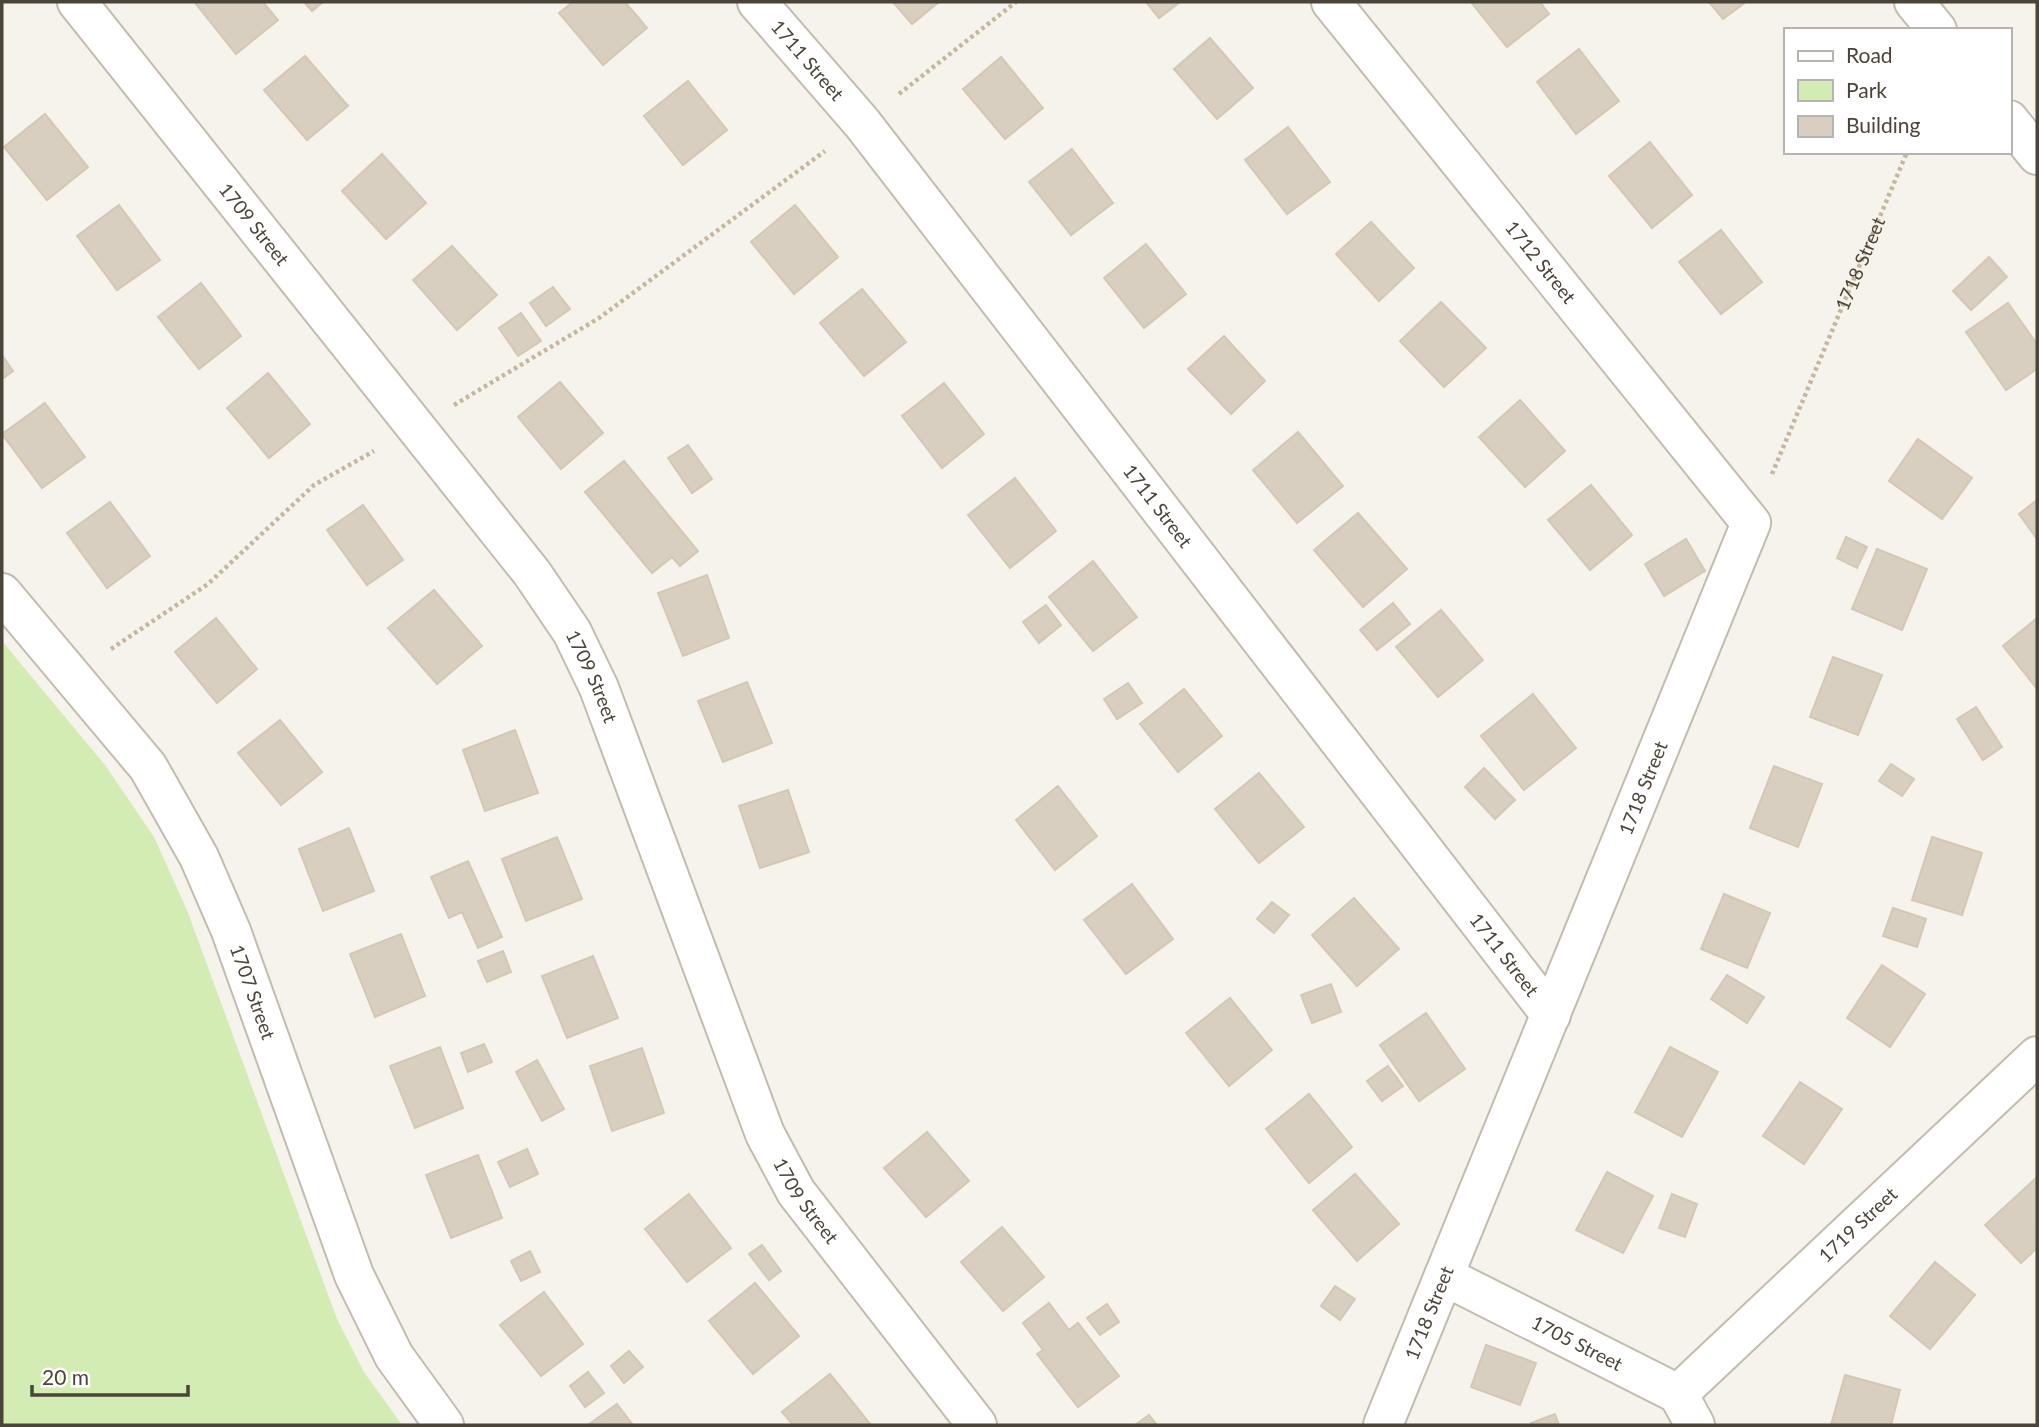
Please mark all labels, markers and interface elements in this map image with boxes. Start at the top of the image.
street label: 1711 Street [767,15,849,105]
legend [1784,28,2011,154]
text: Road [1846,42,1893,67]
text: Park [1846,77,1887,102]
text: Building [1846,112,1921,137]
street label: 1709 Street [215,178,294,270]
street label: 1718 Street [1830,213,1890,314]
street label: 1712 Street [1501,216,1581,308]
street label: 1711 Street [1119,459,1198,552]
street label: 1709 Street [562,626,623,726]
street label: 1718 Street [1613,737,1672,838]
street label: 1711 Street [1465,908,1544,1001]
street label: 1707 Street [226,941,281,1043]
street label: 1709 Street [769,1154,844,1248]
street label: 1719 Street [1814,1182,1902,1267]
street label: 1718 Street [1399,1262,1458,1363]
street label: 1705 Street [1528,1310,1627,1375]
scale bar [32,1354,187,1398]
text: 20 m [42,1364,89,1389]

